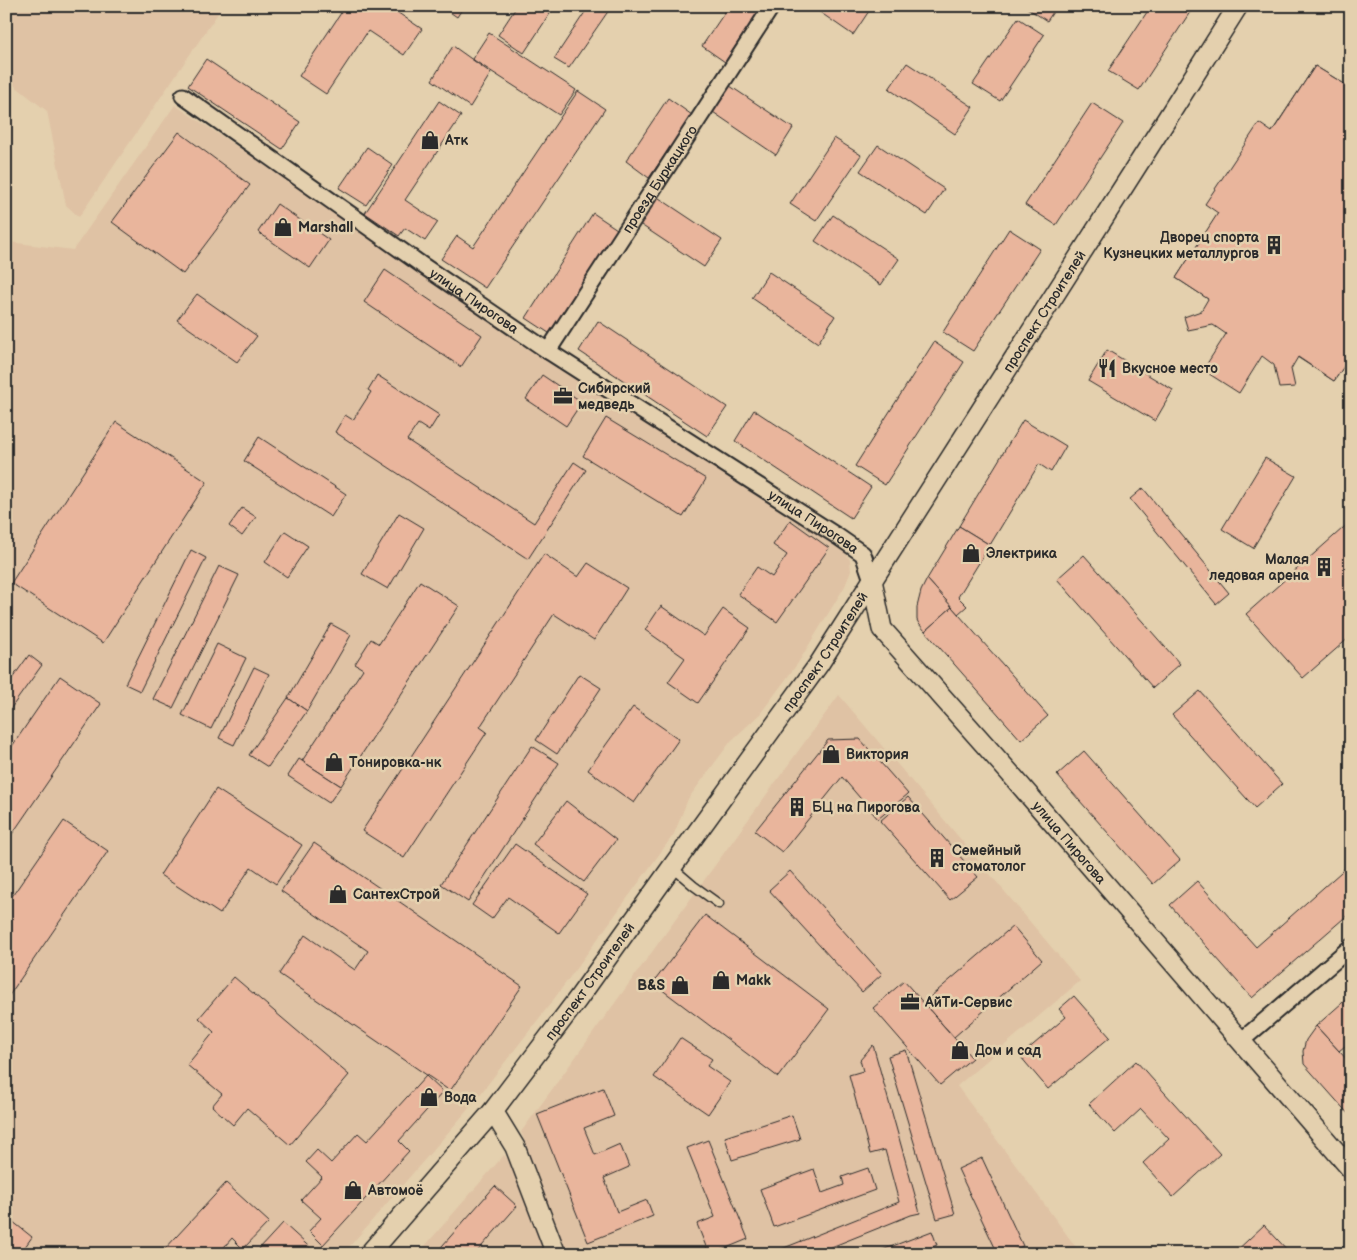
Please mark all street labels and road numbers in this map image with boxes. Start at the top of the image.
street label: проезд Буркацкого [619,122,701,236]
street label: проспект Строителей [999,248,1090,376]
street label: улица Пирогова [426,265,522,338]
street label: улица Пирогова [765,486,862,558]
street label: проспект Строителей [779,589,872,715]
street label: улица Пирогова [1029,798,1110,888]
street label: проспект Строителей [542,920,638,1044]

